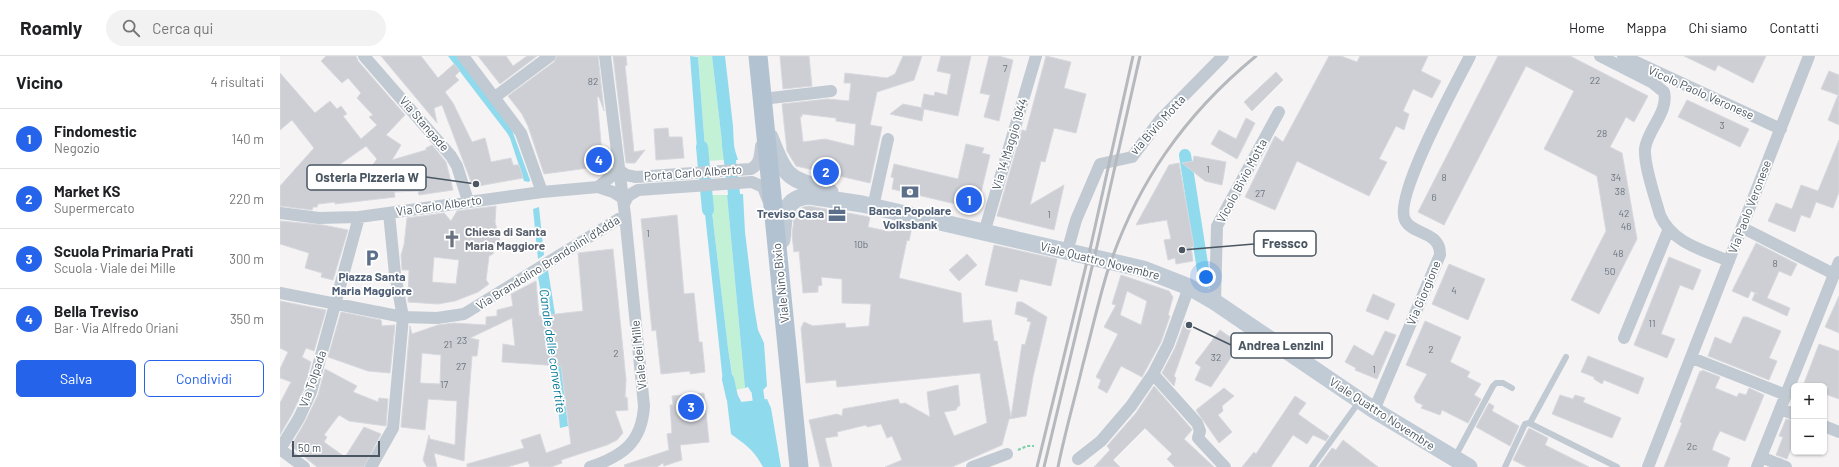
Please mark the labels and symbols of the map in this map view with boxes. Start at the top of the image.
house number: 7 [1003,62,1008,74]
street label: Vicolo Paolo Veronese [1646,62,1757,122]
house number: 22 [1590,74,1600,86]
house number: 82 [588,75,598,87]
street label: via Bivio Motta [1127,92,1188,157]
street label: Via Stangade [397,93,452,154]
street label: Via 14 Maggio 1944 [988,96,1030,191]
house number: 3 [1719,119,1725,131]
house number: 28 [1597,127,1607,139]
street label: Vicolo Bivio Motta [1213,136,1269,225]
pin: 4 [586,145,612,175]
pin: 2 [813,157,839,187]
street label: Via Paolo Veronese [1725,158,1773,255]
street label: Porta Carlo Alberto [643,162,743,182]
house number: 1 [1206,163,1210,175]
callout: Osteria Pizzeria W [307,165,426,190]
text: Osteria Pizzeria W [315,169,419,185]
house number: 8 [1441,171,1447,183]
house number: 34 [1611,171,1621,183]
bank icon: Banca Popolare Volksbank [900,182,920,202]
pin: 1 [956,185,982,215]
house number: 38 [1615,185,1625,197]
house number: 27 [1255,187,1265,199]
house number: 6 [1431,191,1437,203]
street label: Via Carlo Alberto [395,192,483,218]
place label: Banca Popolare Volksbank [869,203,952,231]
office icon: Treviso Casa [827,204,847,224]
place label: Treviso Casa [757,206,824,220]
house number: 42 [1619,207,1629,219]
house number: 1 [1047,208,1051,220]
street label: Via Brandolino Brandolini d'Adda [473,212,622,312]
house number: 46 [1621,220,1631,232]
place label: Chiesa di Santa Maria Maggiore [465,224,546,252]
house number: 1 [646,227,650,239]
church icon: Chiesa di Santa Maria Maggiore [442,229,462,249]
callout: Fressco [1254,231,1316,256]
text: Fressco [1262,235,1308,251]
house number: 10b [854,238,868,250]
street label: Viale Quattro Novembre [1039,238,1161,282]
street label: Viale Nino Bixio [769,242,791,324]
house number: 48 [1613,247,1623,259]
parking icon: Piazza Santa Maria Maggiore [362,248,382,268]
house number: 8 [1772,257,1778,269]
street label: Via Giorgione [1403,258,1443,327]
house number: 50 [1605,265,1615,277]
your location [1196,267,1216,287]
place label: Piazza Santa Maria Maggiore [332,269,413,297]
house number: 4 [1451,284,1457,296]
water label: Canale delle convertite [536,288,570,414]
house number: 11 [1648,317,1656,329]
street label: Viale dei Mille [627,320,649,391]
callout: Andrea Lenzini [1231,333,1332,358]
house number: 23 [457,334,467,346]
text: Andrea Lenzini [1238,337,1324,353]
house number: 21 [444,338,452,350]
house number: 2 [1428,343,1434,355]
house number: 2 [613,347,619,359]
street label: Via Tolpada [296,348,328,409]
house number: 32 [1211,351,1221,363]
house number: 27 [456,360,466,372]
house number: 1 [1372,363,1376,375]
street label: Viale Quattro Novembre [1327,374,1438,452]
house number: 17 [440,378,448,390]
pin: 3 [678,392,704,422]
scale bar [292,439,380,458]
house number: 2c [1687,440,1697,452]

